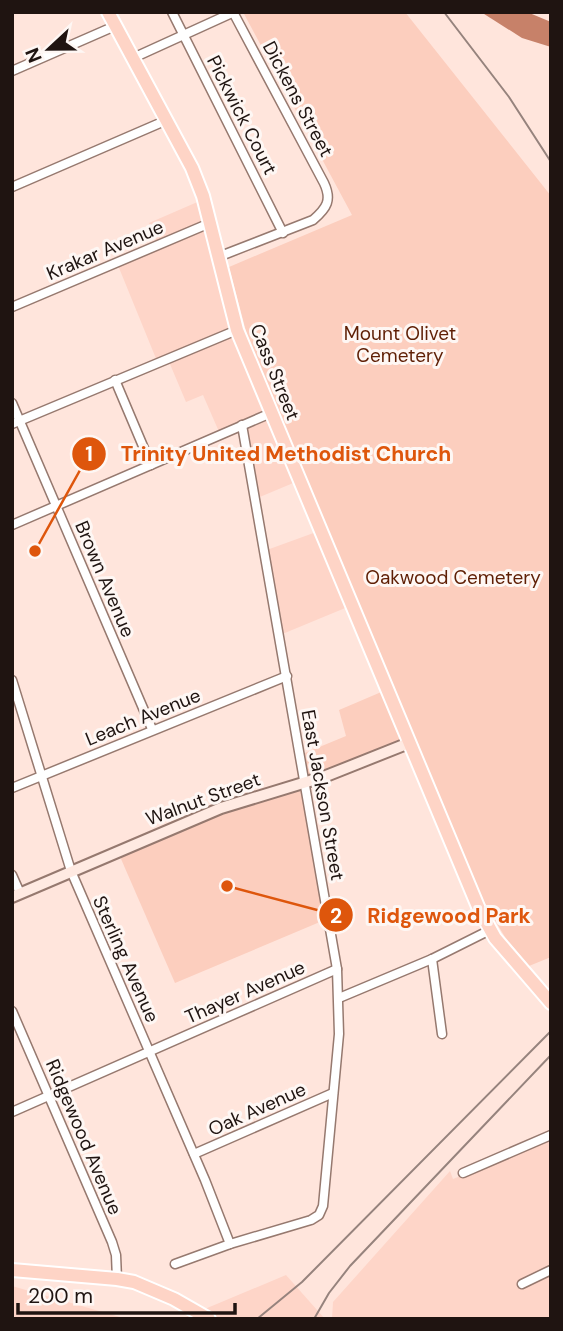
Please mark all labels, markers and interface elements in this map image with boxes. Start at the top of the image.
north arrow [14,14,84,84]
street label: Dickens Street [257,37,339,161]
text: N [20,44,48,66]
street label: Pickwick Court [201,51,283,179]
street label: Krakar Avenue [43,214,167,286]
street label: Cass Street [244,320,306,424]
park label: Mount Olivet Cemetery [344,321,456,368]
callout: Trinity United Methodist Church [72,433,465,475]
text: 1 [85,440,93,468]
text: Trinity United Methodist Church [121,440,451,468]
street label: Brown Avenue [69,517,141,641]
park label: Oakwood Cemetery [365,565,541,590]
street label: Leach Avenue [82,683,204,751]
street label: East Jackson Street [296,708,350,882]
street label: Walnut Street [142,767,264,831]
street label: Sterling Avenue [87,892,165,1026]
callout: Ridgewood Park [318,894,545,936]
text: 2 [330,902,342,930]
text: Ridgewood Park [367,902,531,930]
street label: Thayer Avenue [181,954,309,1030]
street label: Ridgewood Avenue [40,1055,128,1219]
street label: Oak Avenue [204,1076,310,1142]
scale bar [18,1272,234,1316]
text: 200 m [28,1282,93,1310]

